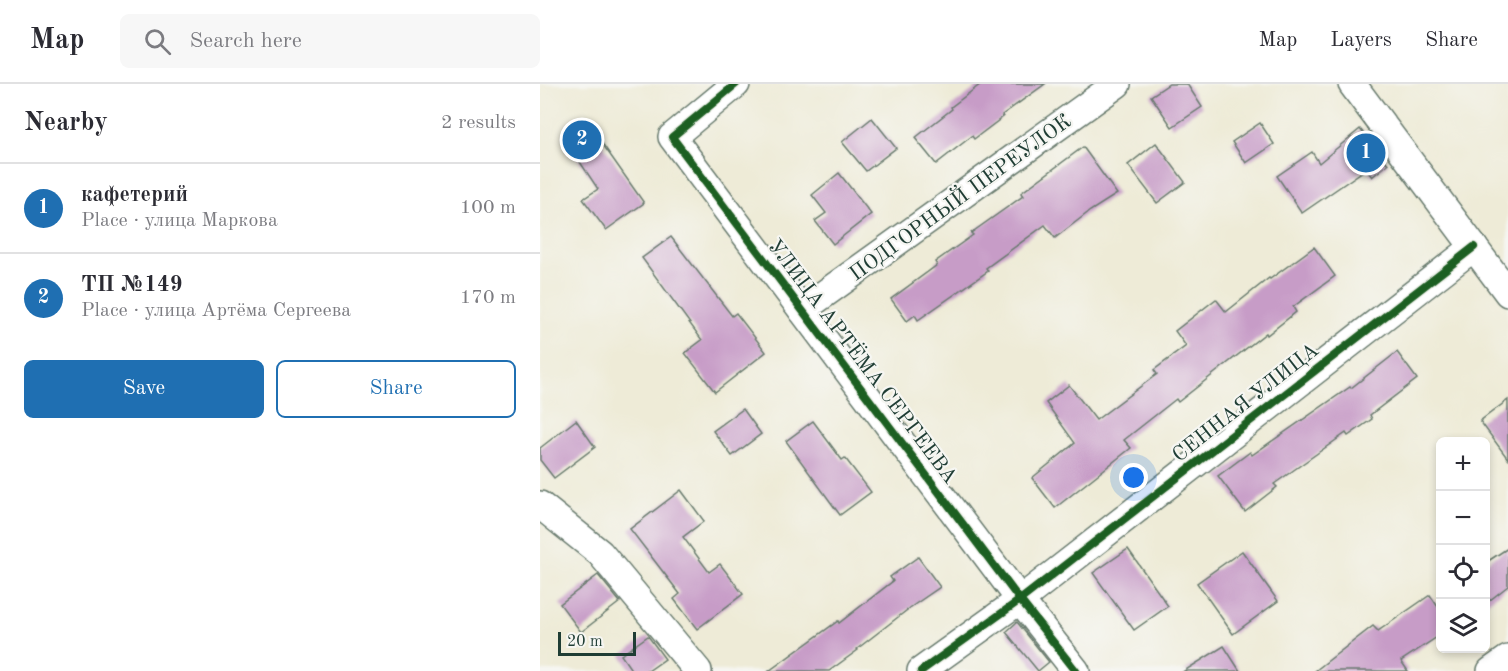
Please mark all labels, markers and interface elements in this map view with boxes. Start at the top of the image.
search box [120,14,540,68]
icon: search [141,25,174,58]
text: Map [30,27,84,55]
text: Search here [189,30,302,52]
text: Map [1258,30,1297,51]
text: Layers [1330,30,1392,51]
text: Share [1425,30,1478,51]
street label: ПОДГОРНЫЙ ПЕРЕУЛОК [843,107,1076,286]
text: Nearby [24,110,108,136]
text: 2 results [441,113,516,133]
pin: 2 [562,118,602,162]
pin: 1 [1346,130,1386,176]
text: кафетерий [81,184,188,206]
text: 1 [38,198,49,218]
text: 100 m [460,198,516,218]
text: Place · улица Маркова [81,211,278,231]
street label: УЛИЦА АРТЁМА СЕРГЕЕВА [763,233,964,488]
text: ТП №149 [81,274,183,296]
text: 2 [38,288,49,308]
text: 170 m [460,288,516,308]
text: Place · улица Артёма Сергеева [81,301,351,321]
street label: СЕННАЯ УЛИЦА [1169,340,1323,467]
button: Save [24,360,264,418]
button: Share [276,360,516,418]
map controls [1436,437,1490,653]
button: + [1436,437,1490,491]
your location [1119,463,1148,492]
button: − [1436,491,1490,545]
button: locate [1436,545,1490,599]
button: layers [1436,599,1490,653]
scale bar [558,629,636,656]
text: 20 m [567,634,603,650]

